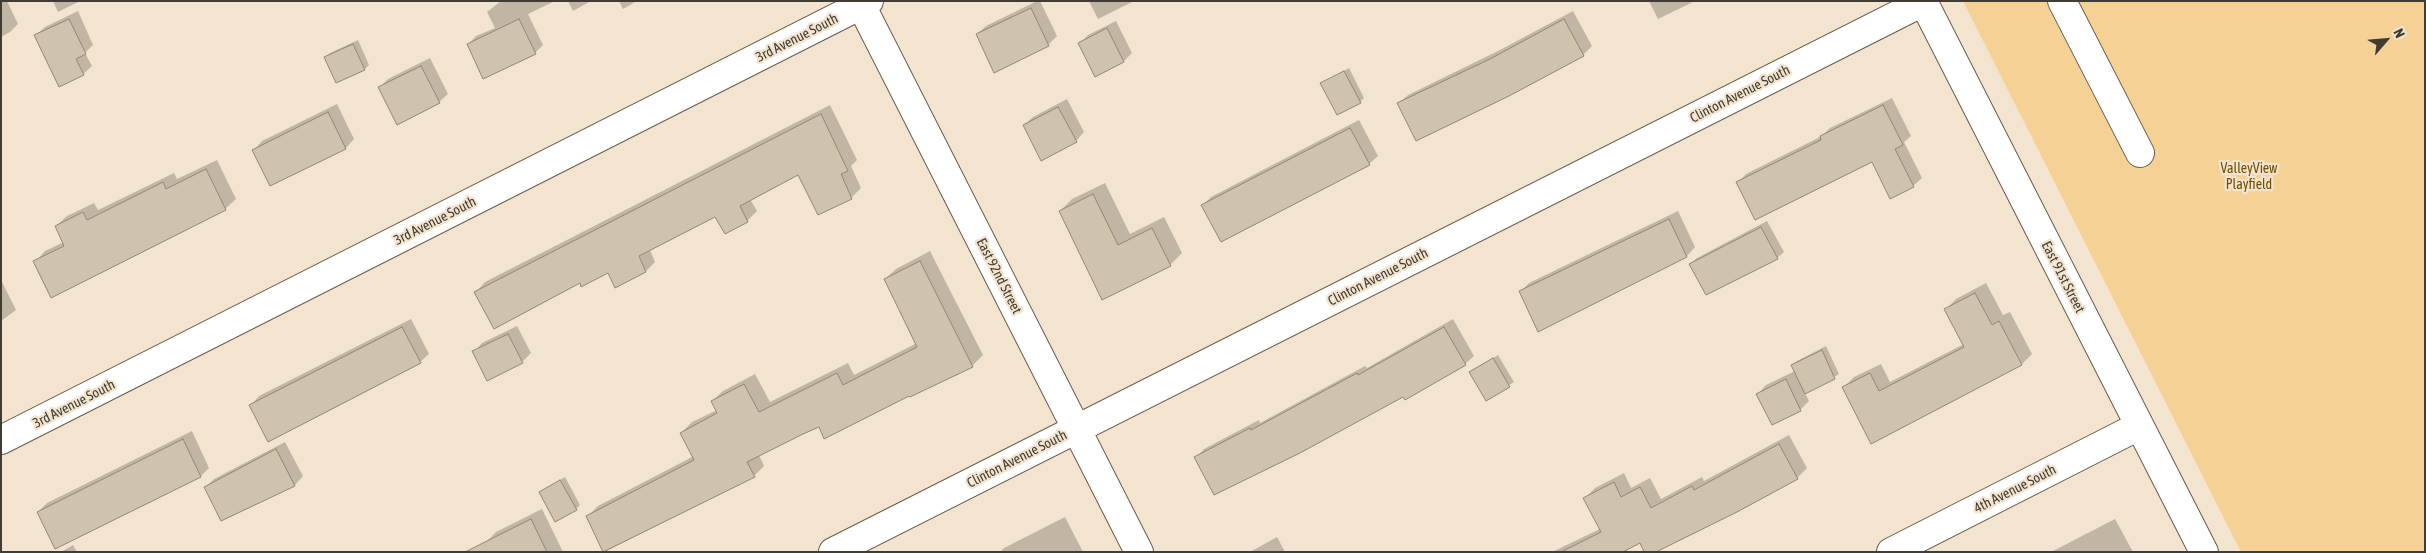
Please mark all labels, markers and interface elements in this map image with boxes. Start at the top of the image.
street label: 3rd Avenue South [753,10,841,66]
north arrow [2361,15,2411,65]
text: N [2390,26,2408,40]
street label: Clinton Avenue South [1687,62,1793,126]
park label: ValleyView Playfield [2221,161,2277,193]
street label: 3rd Avenue South [391,193,479,249]
street label: East 92nd Street [973,235,1025,317]
street label: East 91st Street [2038,238,2088,316]
street label: Clinton Avenue South [1325,245,1431,309]
street label: 3rd Avenue South [30,376,118,432]
street label: Clinton Avenue South [964,427,1070,491]
street label: 4th Avenue South [1971,461,2059,517]

